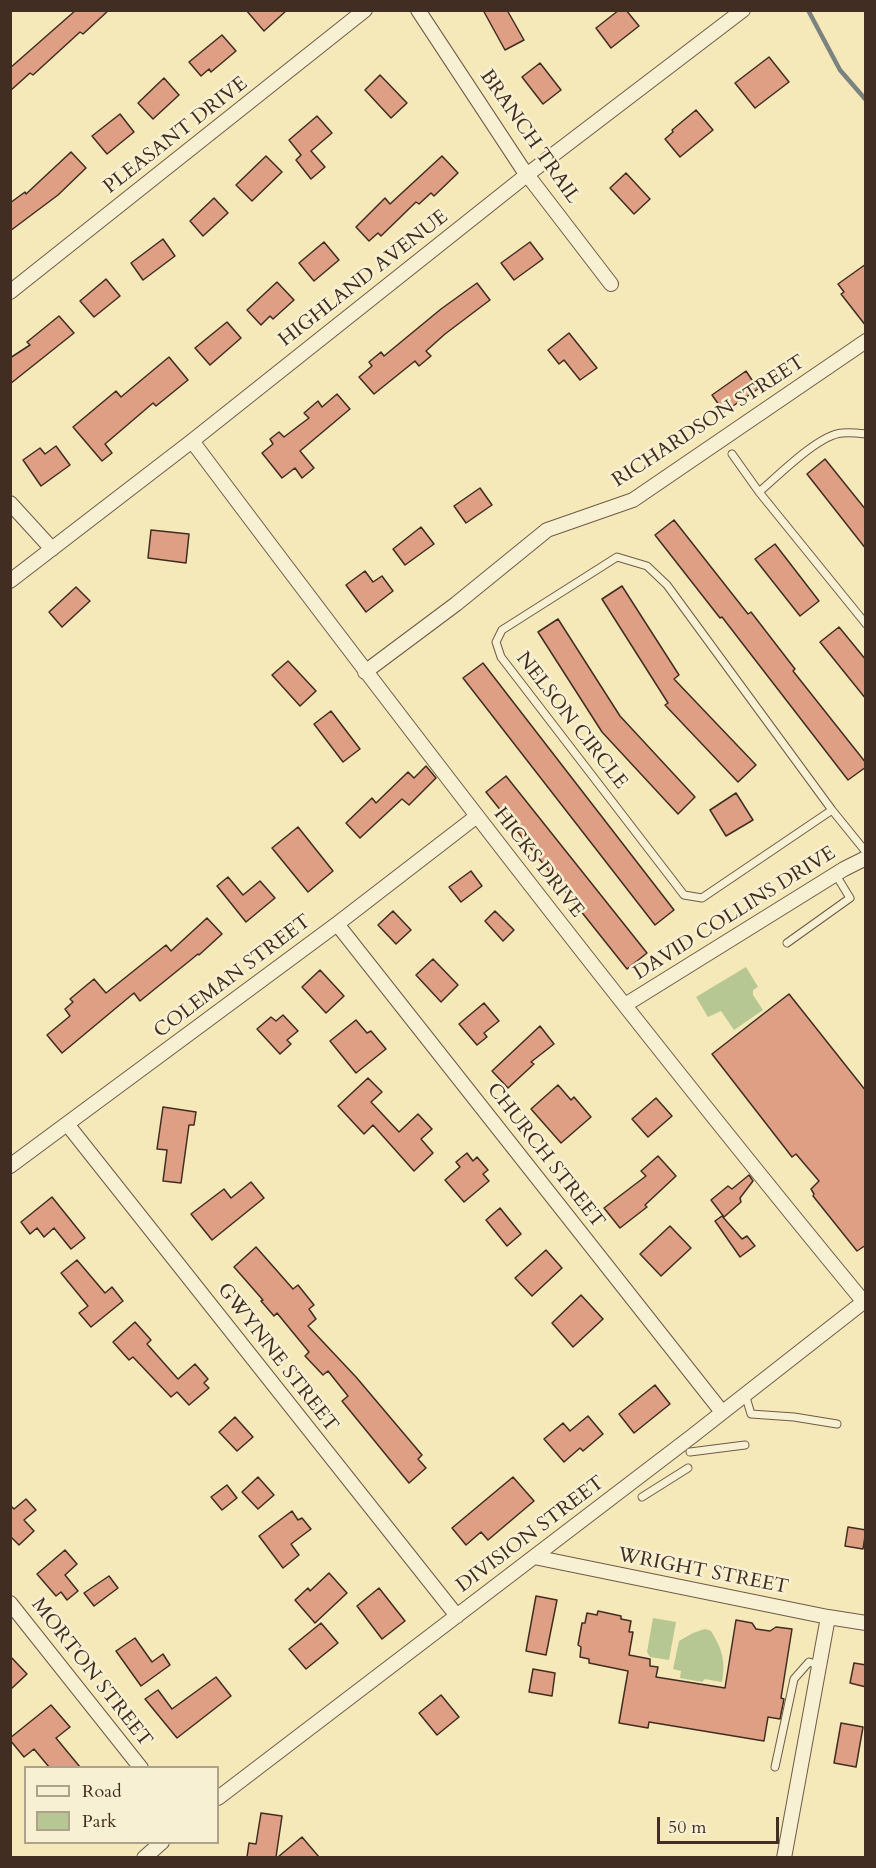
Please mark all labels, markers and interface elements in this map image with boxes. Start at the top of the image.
street label: BRANCH TRAIL [474,65,584,209]
street label: PLEASANT DRIVE [99,72,253,200]
street label: HIGHLAND AVENUE [275,205,453,353]
street label: RICHARDSON STREET [608,351,810,493]
street label: NELSON CIRCLE [510,648,632,794]
street label: HICKS DRIVE [488,803,588,923]
street label: DAVID COLLINS DRIVE [630,842,840,986]
street label: COLEMAN STREET [150,910,316,1044]
street label: CHURCH STREET [481,1079,609,1233]
street label: GWYNNE STREET [211,1279,343,1437]
street label: DIVISION STREET [452,1472,610,1598]
street label: WRIGHT STREET [616,1544,790,1600]
street label: MORTON STREET [25,1594,157,1752]
legend [24,1766,219,1844]
text: Road [82,1779,122,1804]
scale bar [660,1805,782,1843]
text: Park [82,1809,117,1834]
text: 50 m [668,1815,707,1840]

